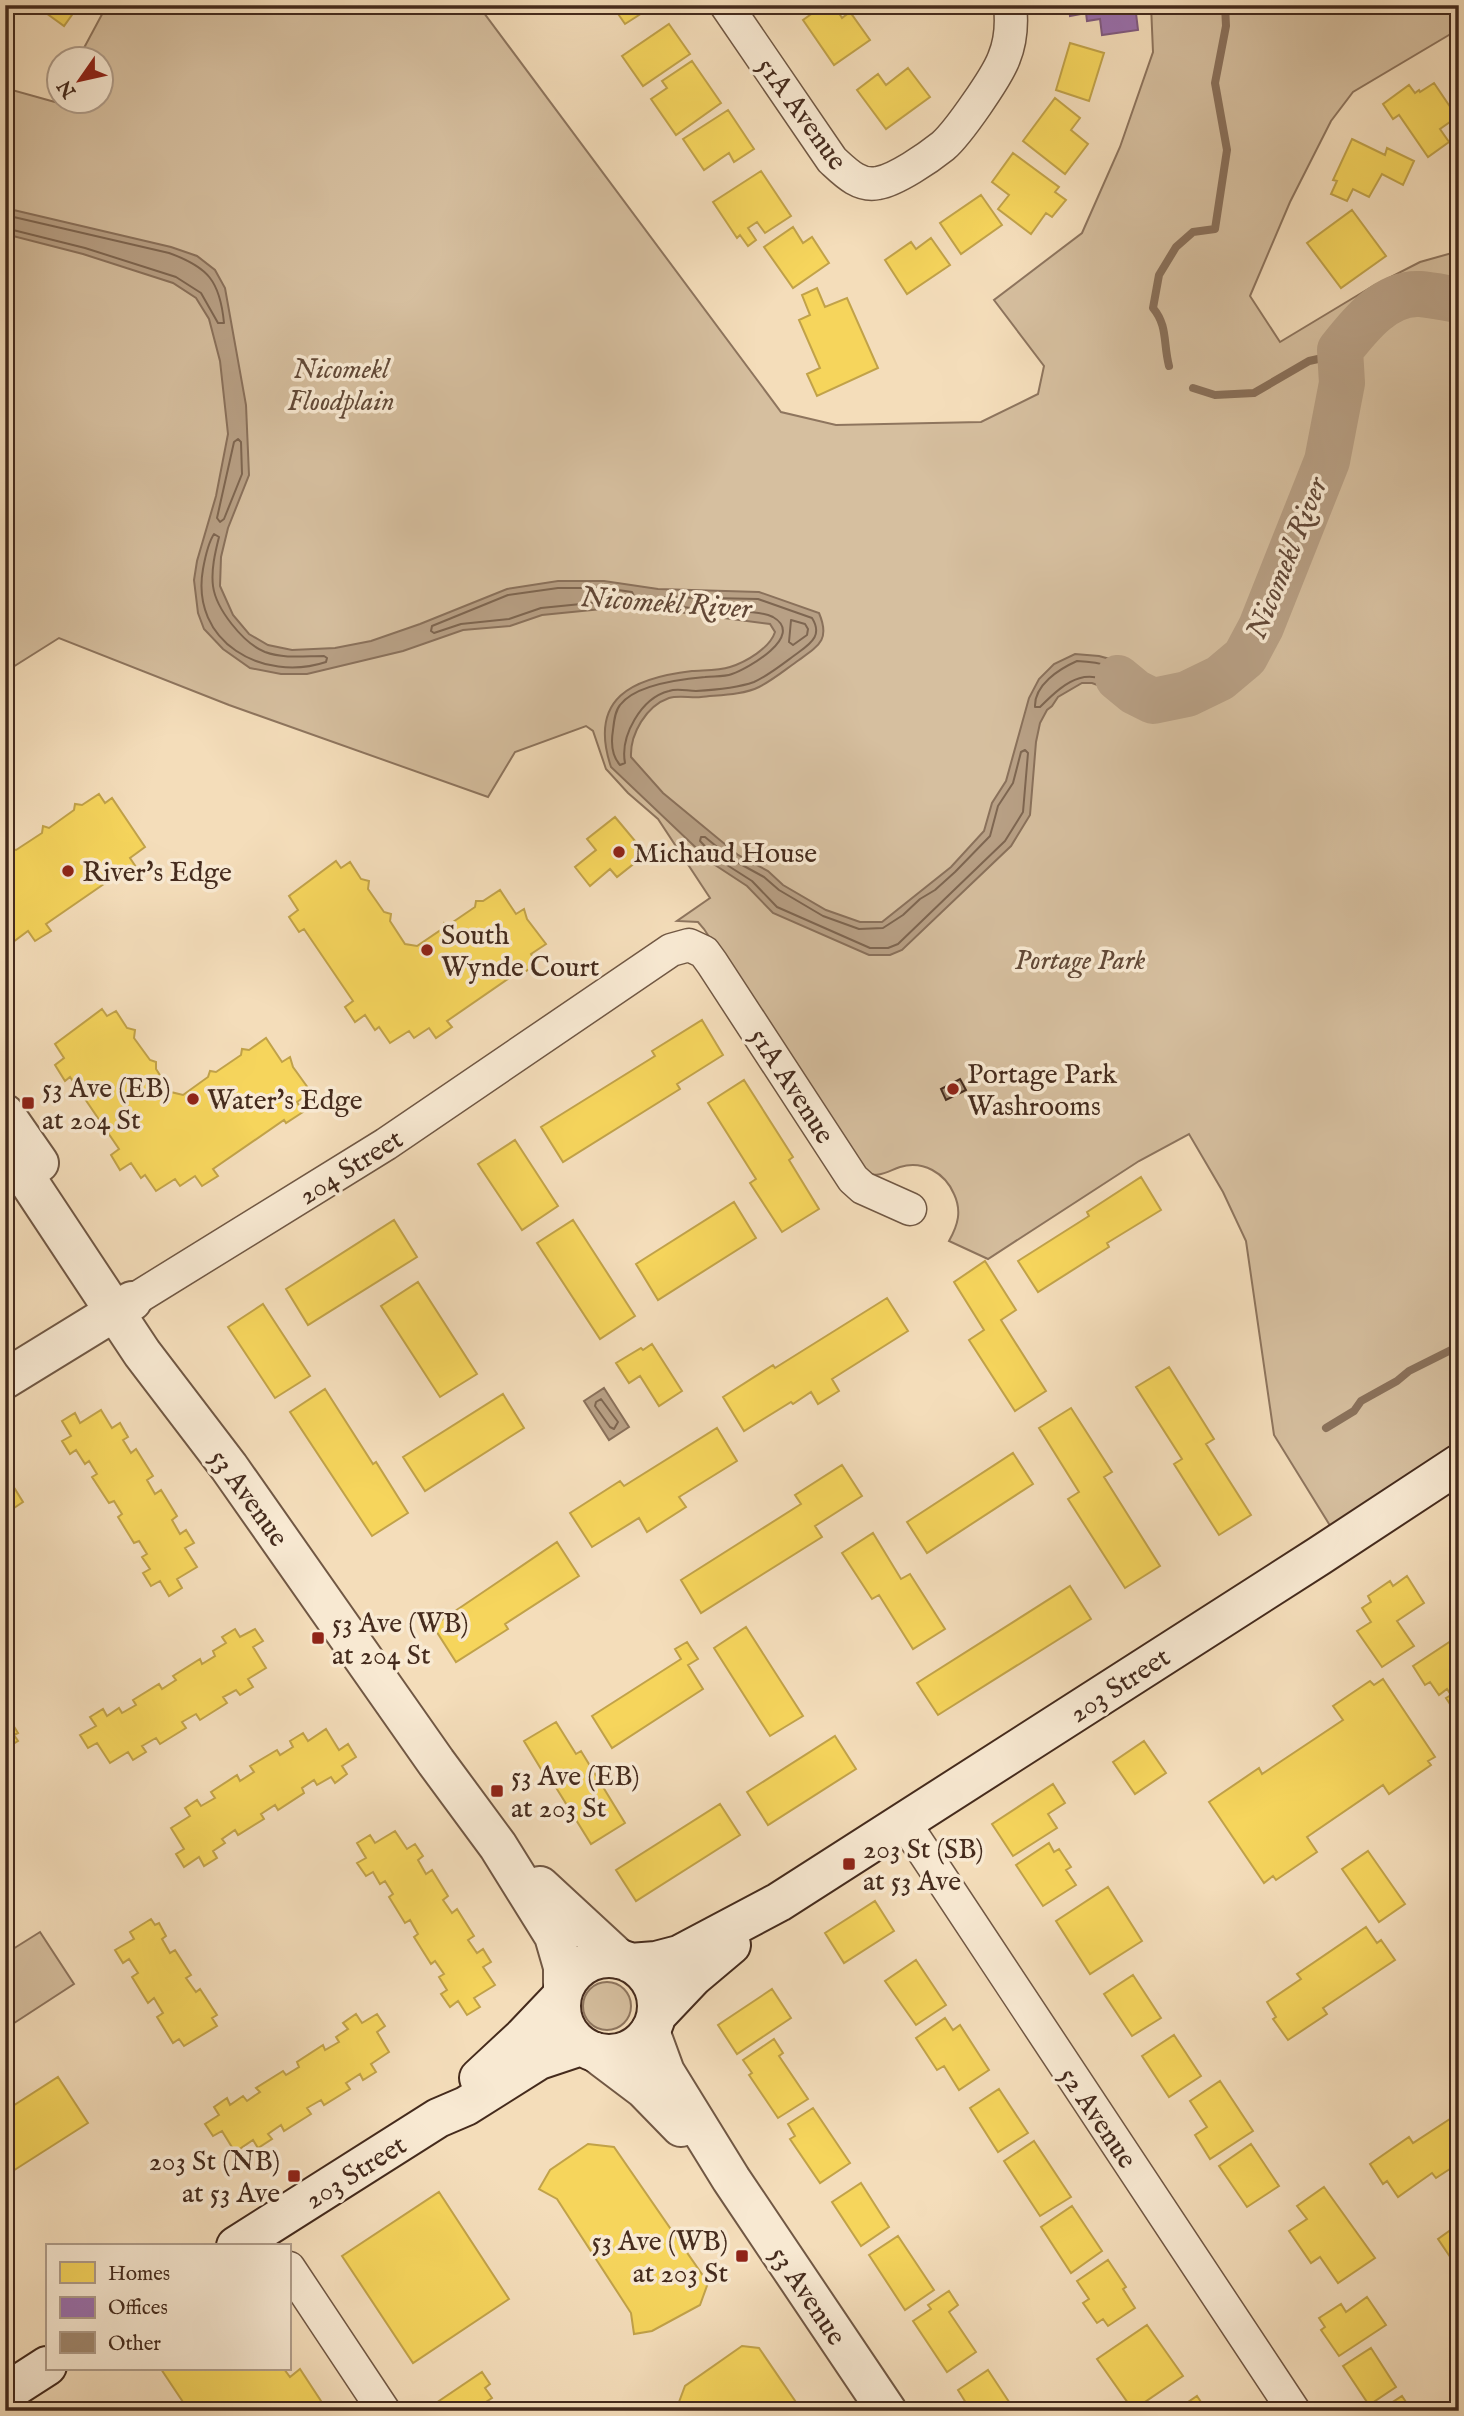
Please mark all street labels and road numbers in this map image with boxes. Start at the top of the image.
street label: 51A Avenue [748,51,854,178]
street label: 51A Avenue [741,1022,841,1151]
street label: 204 Street [293,1122,410,1214]
street label: 53 Avenue [201,1443,295,1554]
street label: 203 Street [1063,1640,1178,1732]
street label: 52 Avenue [1050,2061,1144,2176]
street label: 203 Street [299,2128,414,2218]
street label: 53 Avenue [761,2240,853,2353]

